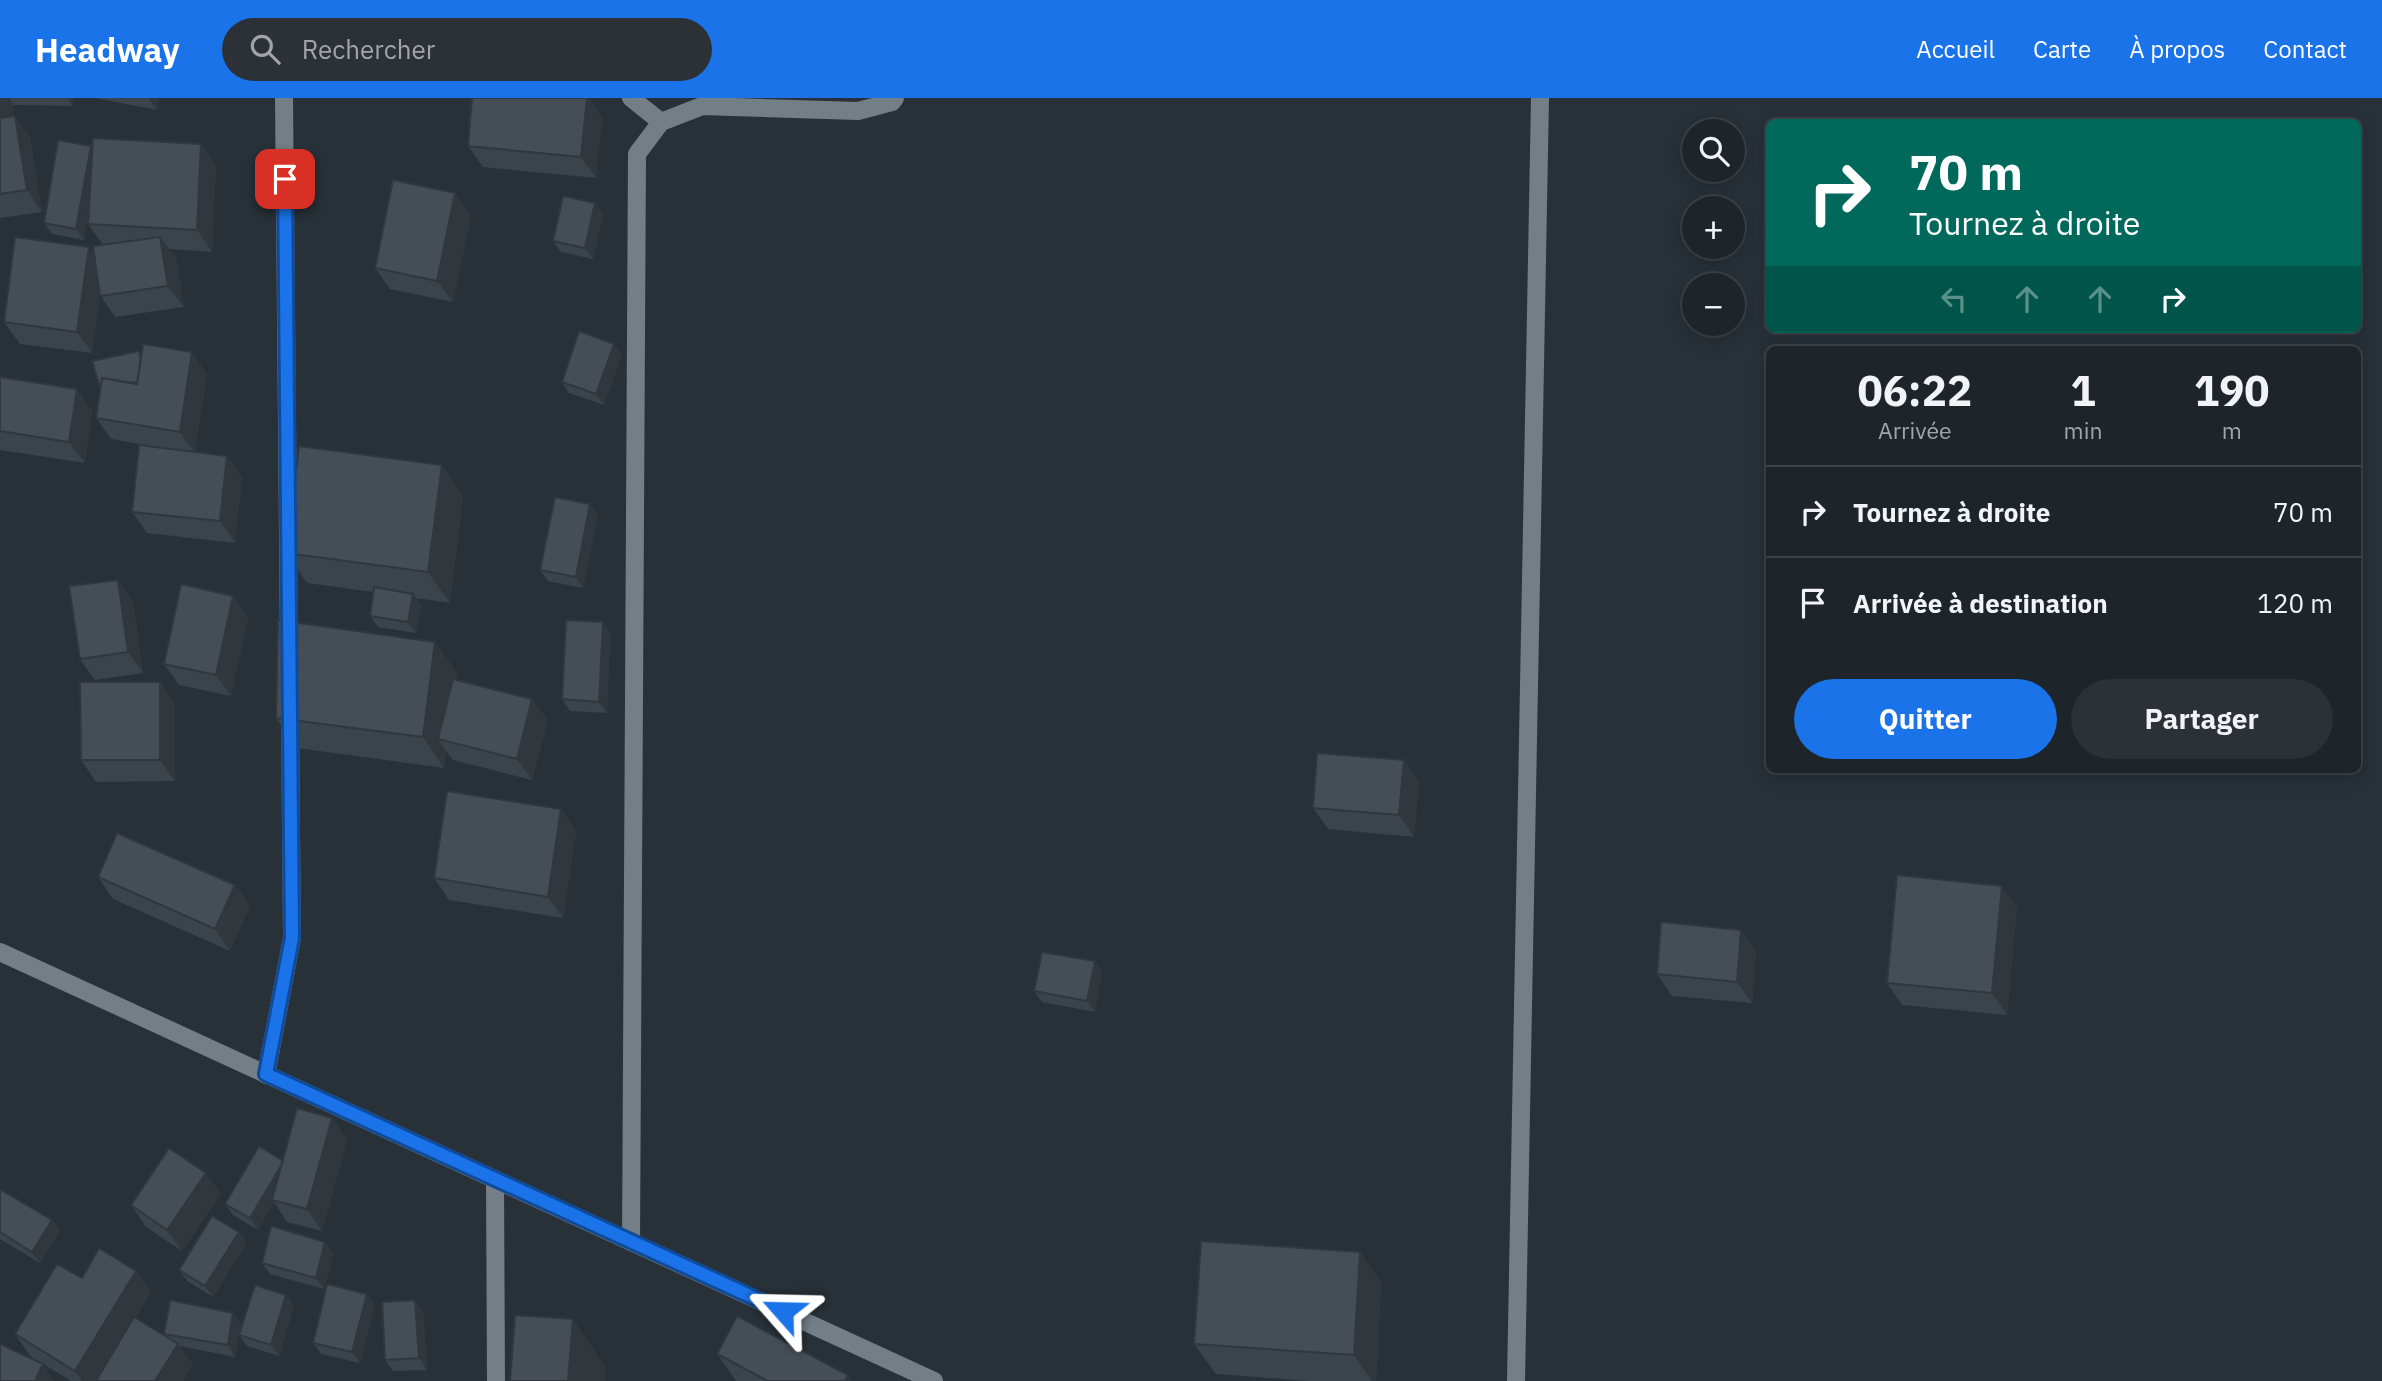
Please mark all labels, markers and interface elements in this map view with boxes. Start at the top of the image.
search box [222,18,712,81]
text: Headway [35,28,180,71]
icon: search [246,30,284,68]
text: Rechercher [302,32,435,66]
text: Accueil [1916,33,1995,65]
text: Carte [2033,33,2091,65]
text: À propos [2129,33,2225,65]
text: Contact [2263,33,2347,65]
map controls [1682,119,1745,336]
button: search [1682,119,1745,182]
text: 70 m [1909,140,2023,203]
icon: right [1794,147,1885,238]
pin [255,149,315,209]
icon: arrive [266,160,304,198]
button: + [1682,196,1745,259]
text: Tournez à droite [1909,202,2140,244]
button: − [1682,273,1745,336]
icon: left [1935,280,1973,318]
icon: ahead [2008,280,2046,318]
icon: ahead [2081,280,2119,318]
icon: right [2154,280,2192,318]
text: 06:22 [1857,363,1972,418]
text: 1 [2070,363,2096,418]
text: 190 [2194,363,2270,418]
text: Arrivée [1878,415,1952,445]
text: min [2064,415,2102,445]
text: m [2222,415,2242,445]
icon: right [1794,493,1832,531]
text: Tournez à droite [1853,495,2050,529]
text: 70 m [2273,495,2333,529]
icon: arrive [1794,584,1832,622]
text: Arrivée à destination [1853,586,2108,620]
text: 120 m [2257,586,2333,620]
button: Quitter [1794,679,2057,759]
button: Partager [2071,679,2333,759]
position arrow [746,1274,820,1348]

